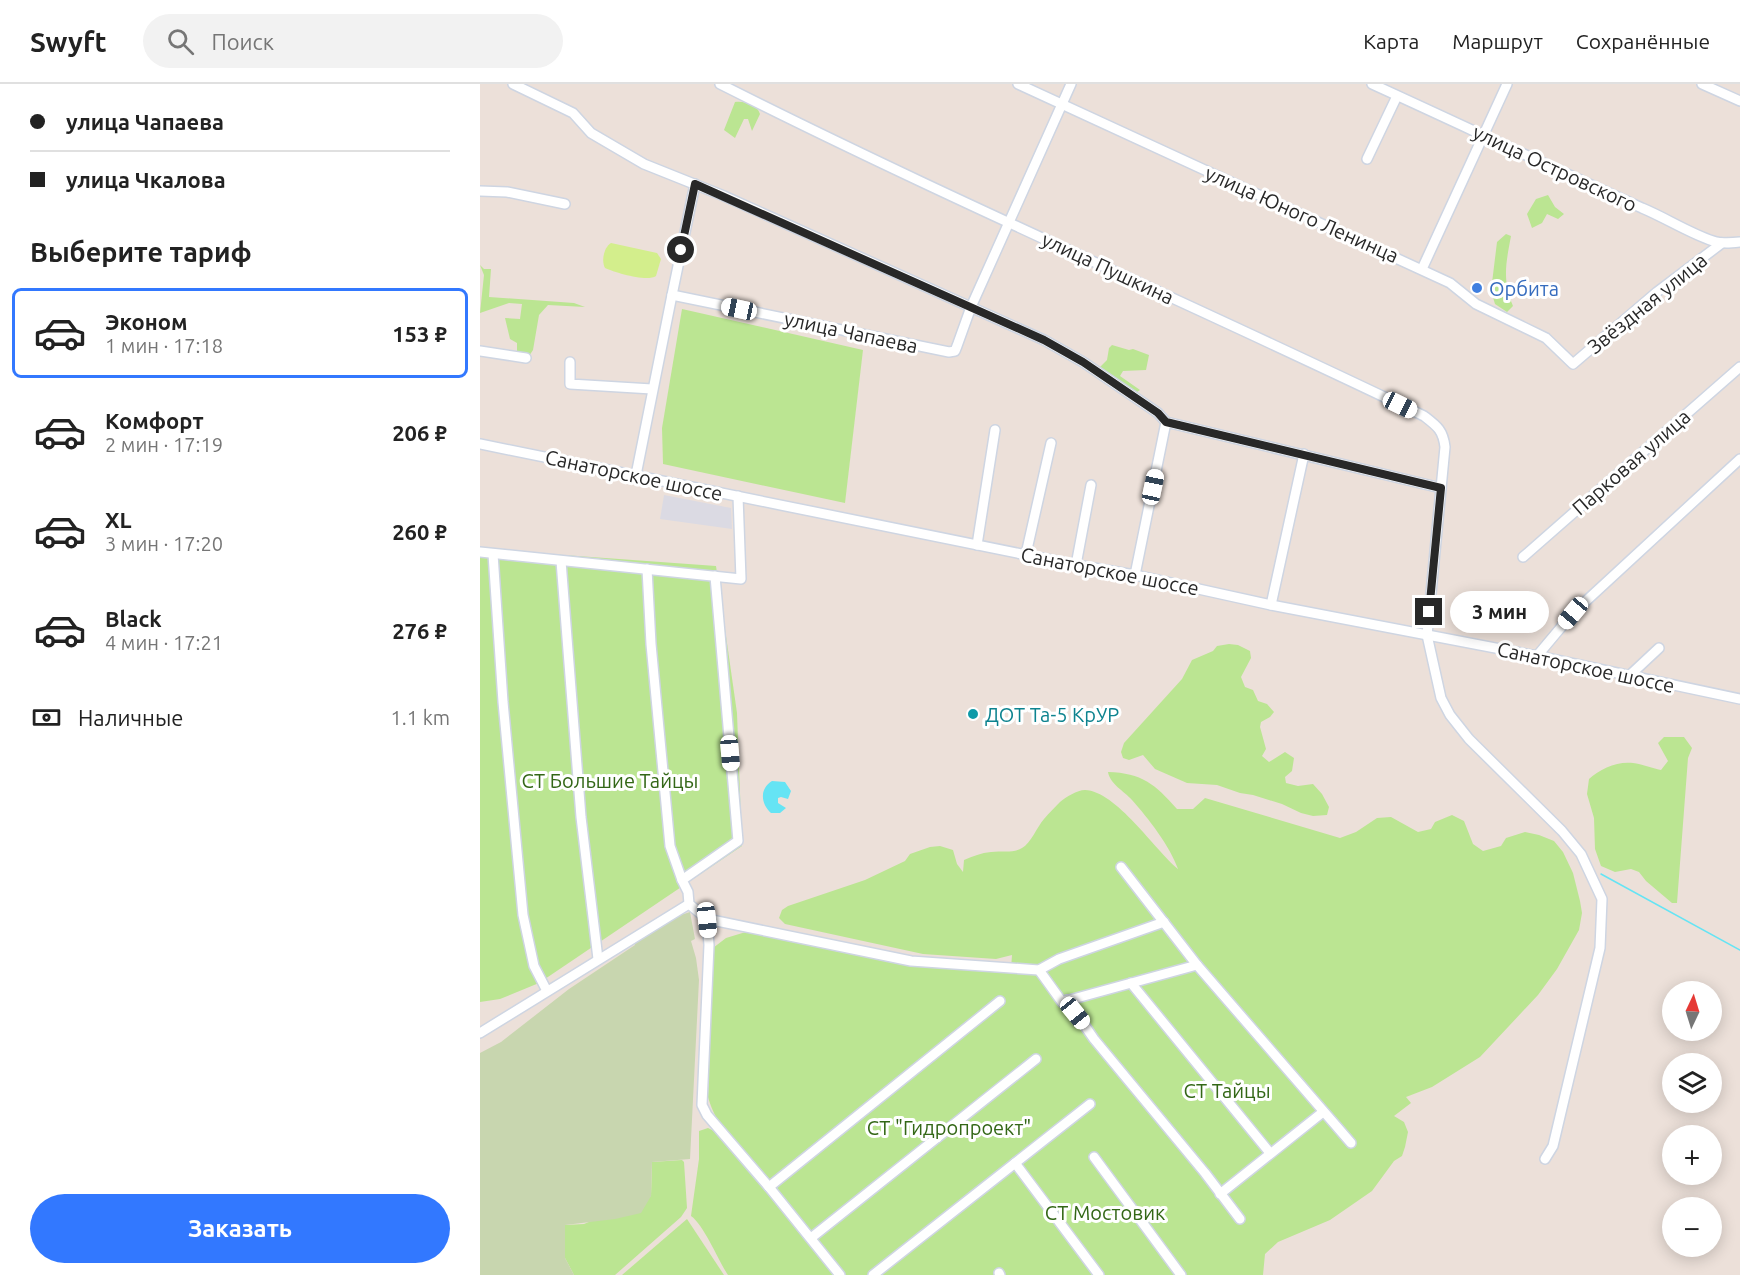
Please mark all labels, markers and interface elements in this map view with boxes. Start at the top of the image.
search box [143,14,563,68]
icon: search [164,25,197,58]
text: Swyft [30,26,107,57]
text: Поиск [212,29,274,54]
text: Карта [1363,29,1419,53]
text: Маршрут [1452,29,1543,53]
text: Сохранённые [1576,29,1710,53]
text: улица Чапаева [66,109,224,134]
street label: улица Островского [1469,120,1641,216]
street label: улица Юного Ленинца [1202,161,1402,267]
text: улица Чкалова [66,167,226,192]
street label: улица Пушкина [1038,227,1178,309]
route start [667,236,694,263]
text: Выберите тариф [30,237,252,267]
street label: Звёздная улица [1583,248,1711,358]
place label: Орбита [1489,277,1559,300]
marker: Орбита [1470,281,1484,295]
car [720,296,758,322]
icon: car [33,306,87,360]
street label: улица Чапаева [782,307,920,357]
text: Эконом [105,309,187,334]
text: 153 ₽ [392,321,447,346]
text: 1 мин · 17:18 [105,334,223,357]
car [1380,389,1420,421]
icon: car [33,405,87,459]
street label: Парковая улица [1567,405,1695,519]
text: Комфорт [105,408,204,433]
text: 206 ₽ [392,420,447,445]
text: 2 мин · 17:19 [105,433,223,456]
street label: Санаторское шоссе [543,445,725,505]
car [1140,468,1166,506]
icon: car [33,504,87,558]
text: XL [105,507,132,532]
text: 260 ₽ [392,519,447,544]
text: 3 мин · 17:20 [105,532,223,555]
street label: Санаторское шоссе [1019,542,1201,600]
callout: 3 мин [1450,591,1549,633]
car [1555,593,1591,633]
route end [1415,598,1442,625]
text: 3 мин [1472,600,1527,623]
icon: car [33,603,87,657]
text: Black [105,606,162,631]
text: 276 ₽ [392,618,447,643]
text: 4 мин · 17:21 [105,631,223,654]
street label: Санаторское шоссе [1495,637,1677,697]
icon: cash [30,701,63,734]
place label: ДОТ Та-5 КрУР [985,703,1119,726]
text: Наличные [78,705,183,730]
text: 1.1 km [391,706,450,729]
marker: ДОТ Та-5 КрУР [966,707,980,721]
car [719,734,741,772]
park label: СТ Большие Тайцы [522,769,698,792]
car [696,901,718,939]
north arrow [1662,981,1722,1041]
map controls [1662,981,1722,1257]
car [1057,993,1093,1033]
button: layers [1662,1053,1722,1113]
park label: СТ Тайцы [1183,1079,1271,1102]
park label: СТ "Гидропроект" [867,1116,1031,1139]
button: + [1662,1125,1722,1185]
button: Заказать [30,1194,450,1263]
button: − [1662,1197,1722,1257]
park label: СТ Мостовик [1045,1201,1165,1224]

